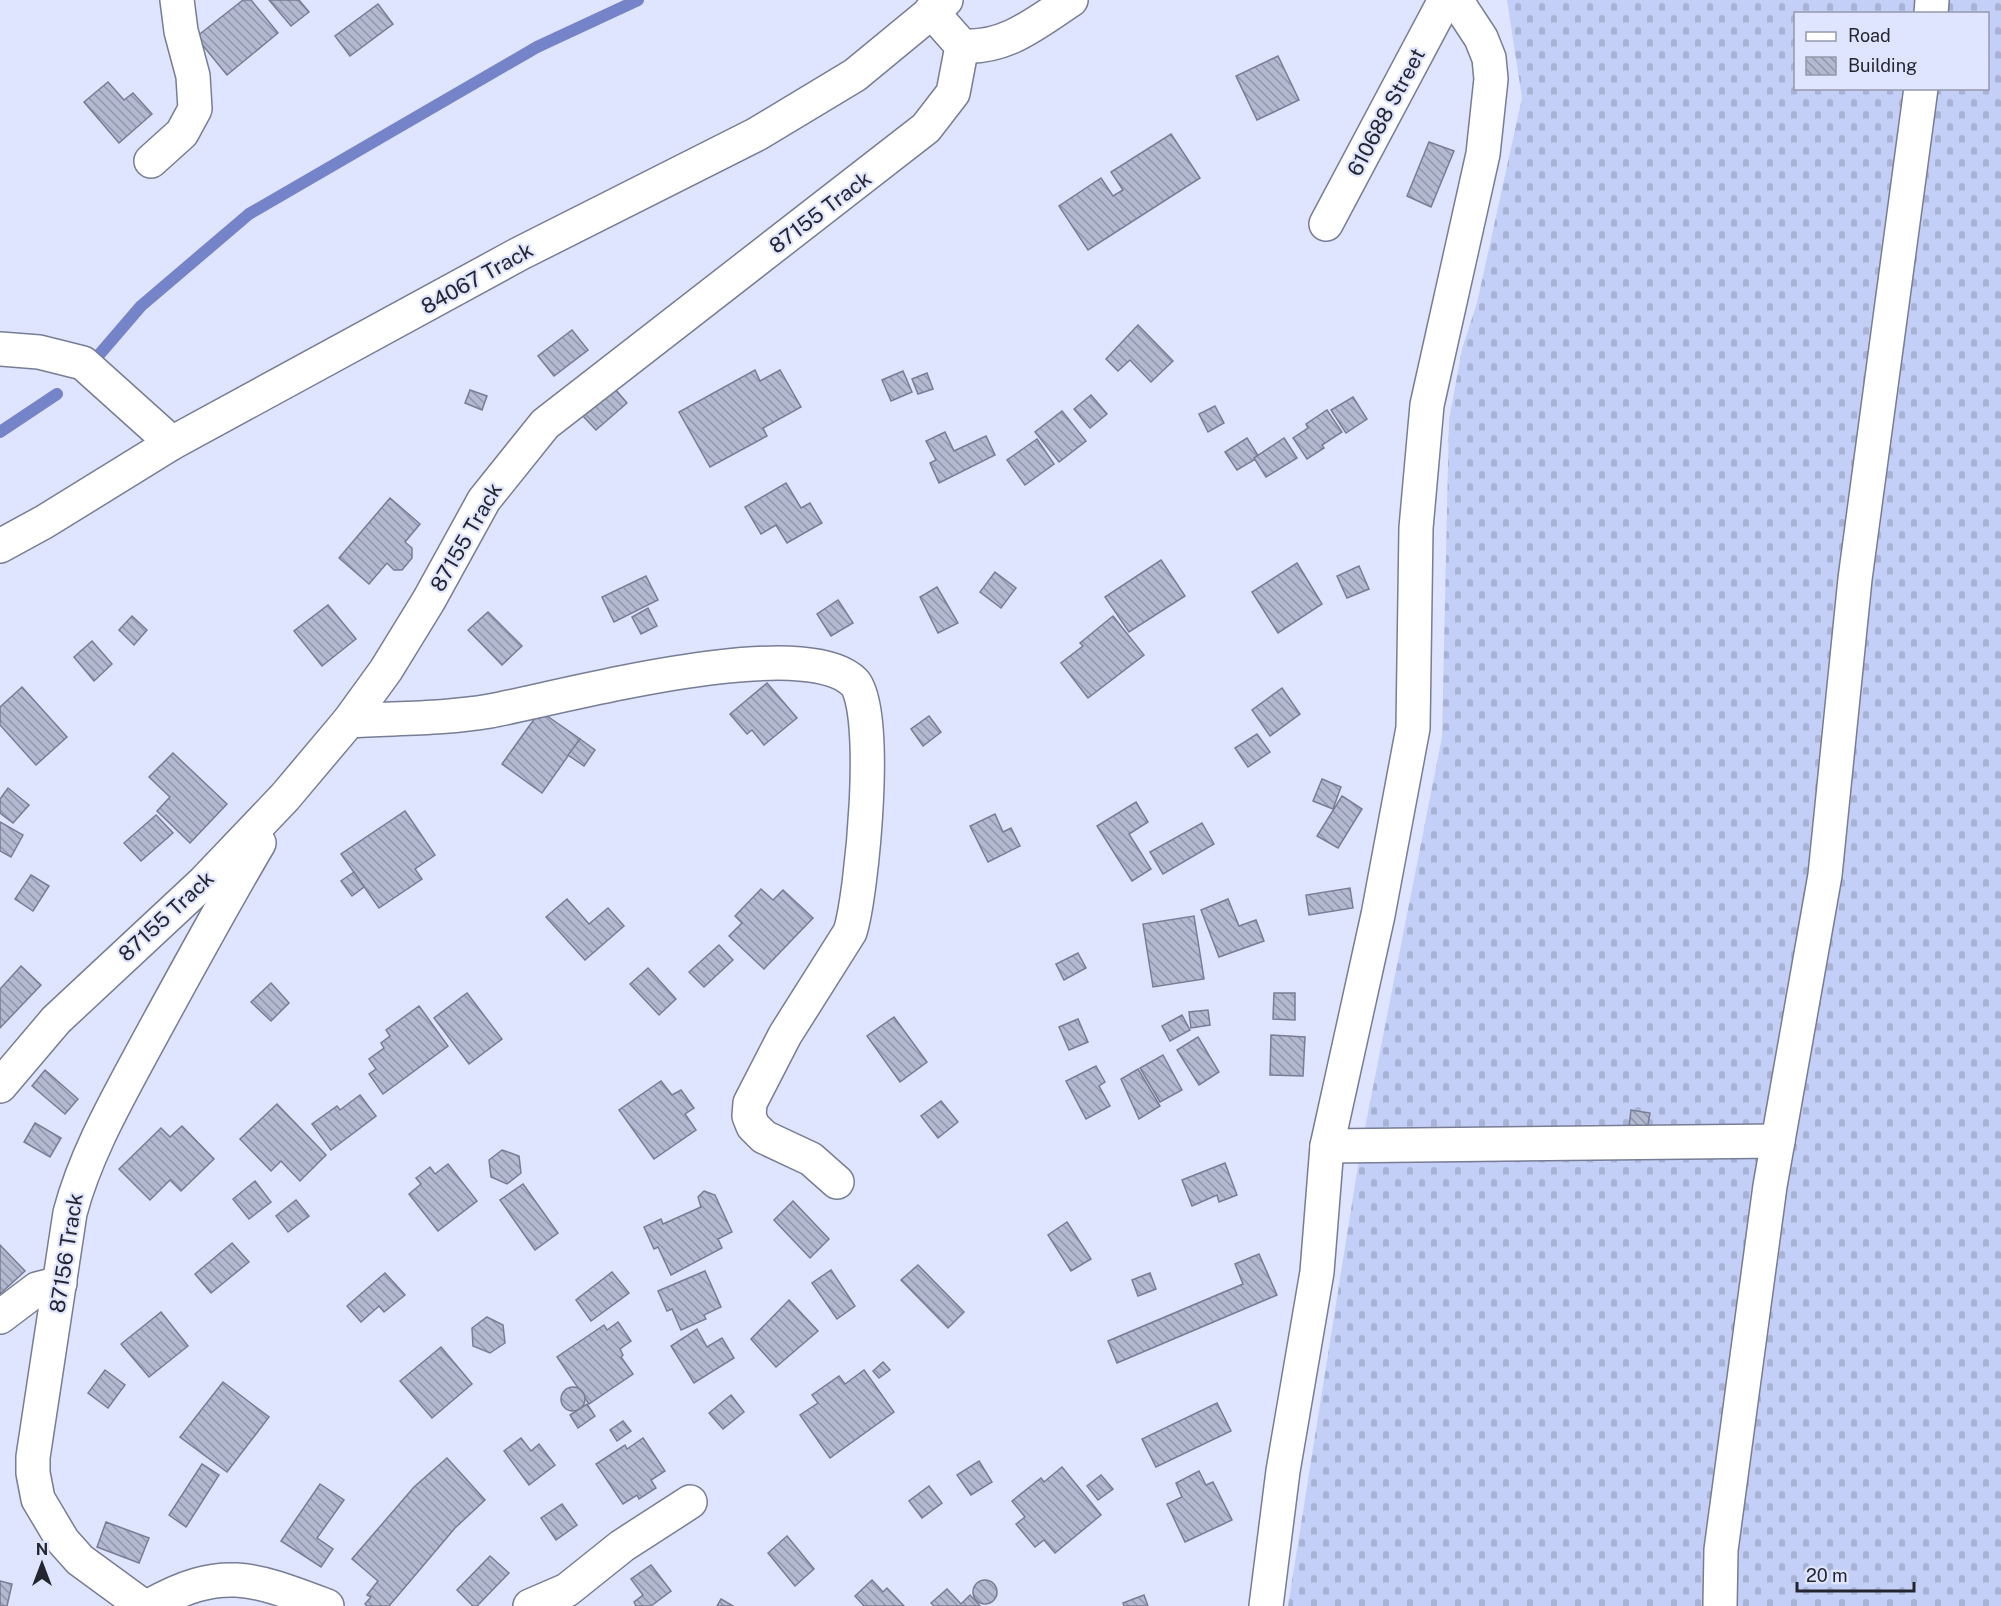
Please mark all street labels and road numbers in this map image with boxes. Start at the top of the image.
street label: 610688 Street [1342,44,1430,180]
street label: 87155 Track [764,165,876,258]
street label: 84067 Track [417,237,538,319]
street label: 87155 Track [425,478,507,596]
street label: 87155 Track [113,865,219,966]
street label: 87156 Track [44,1191,88,1315]

